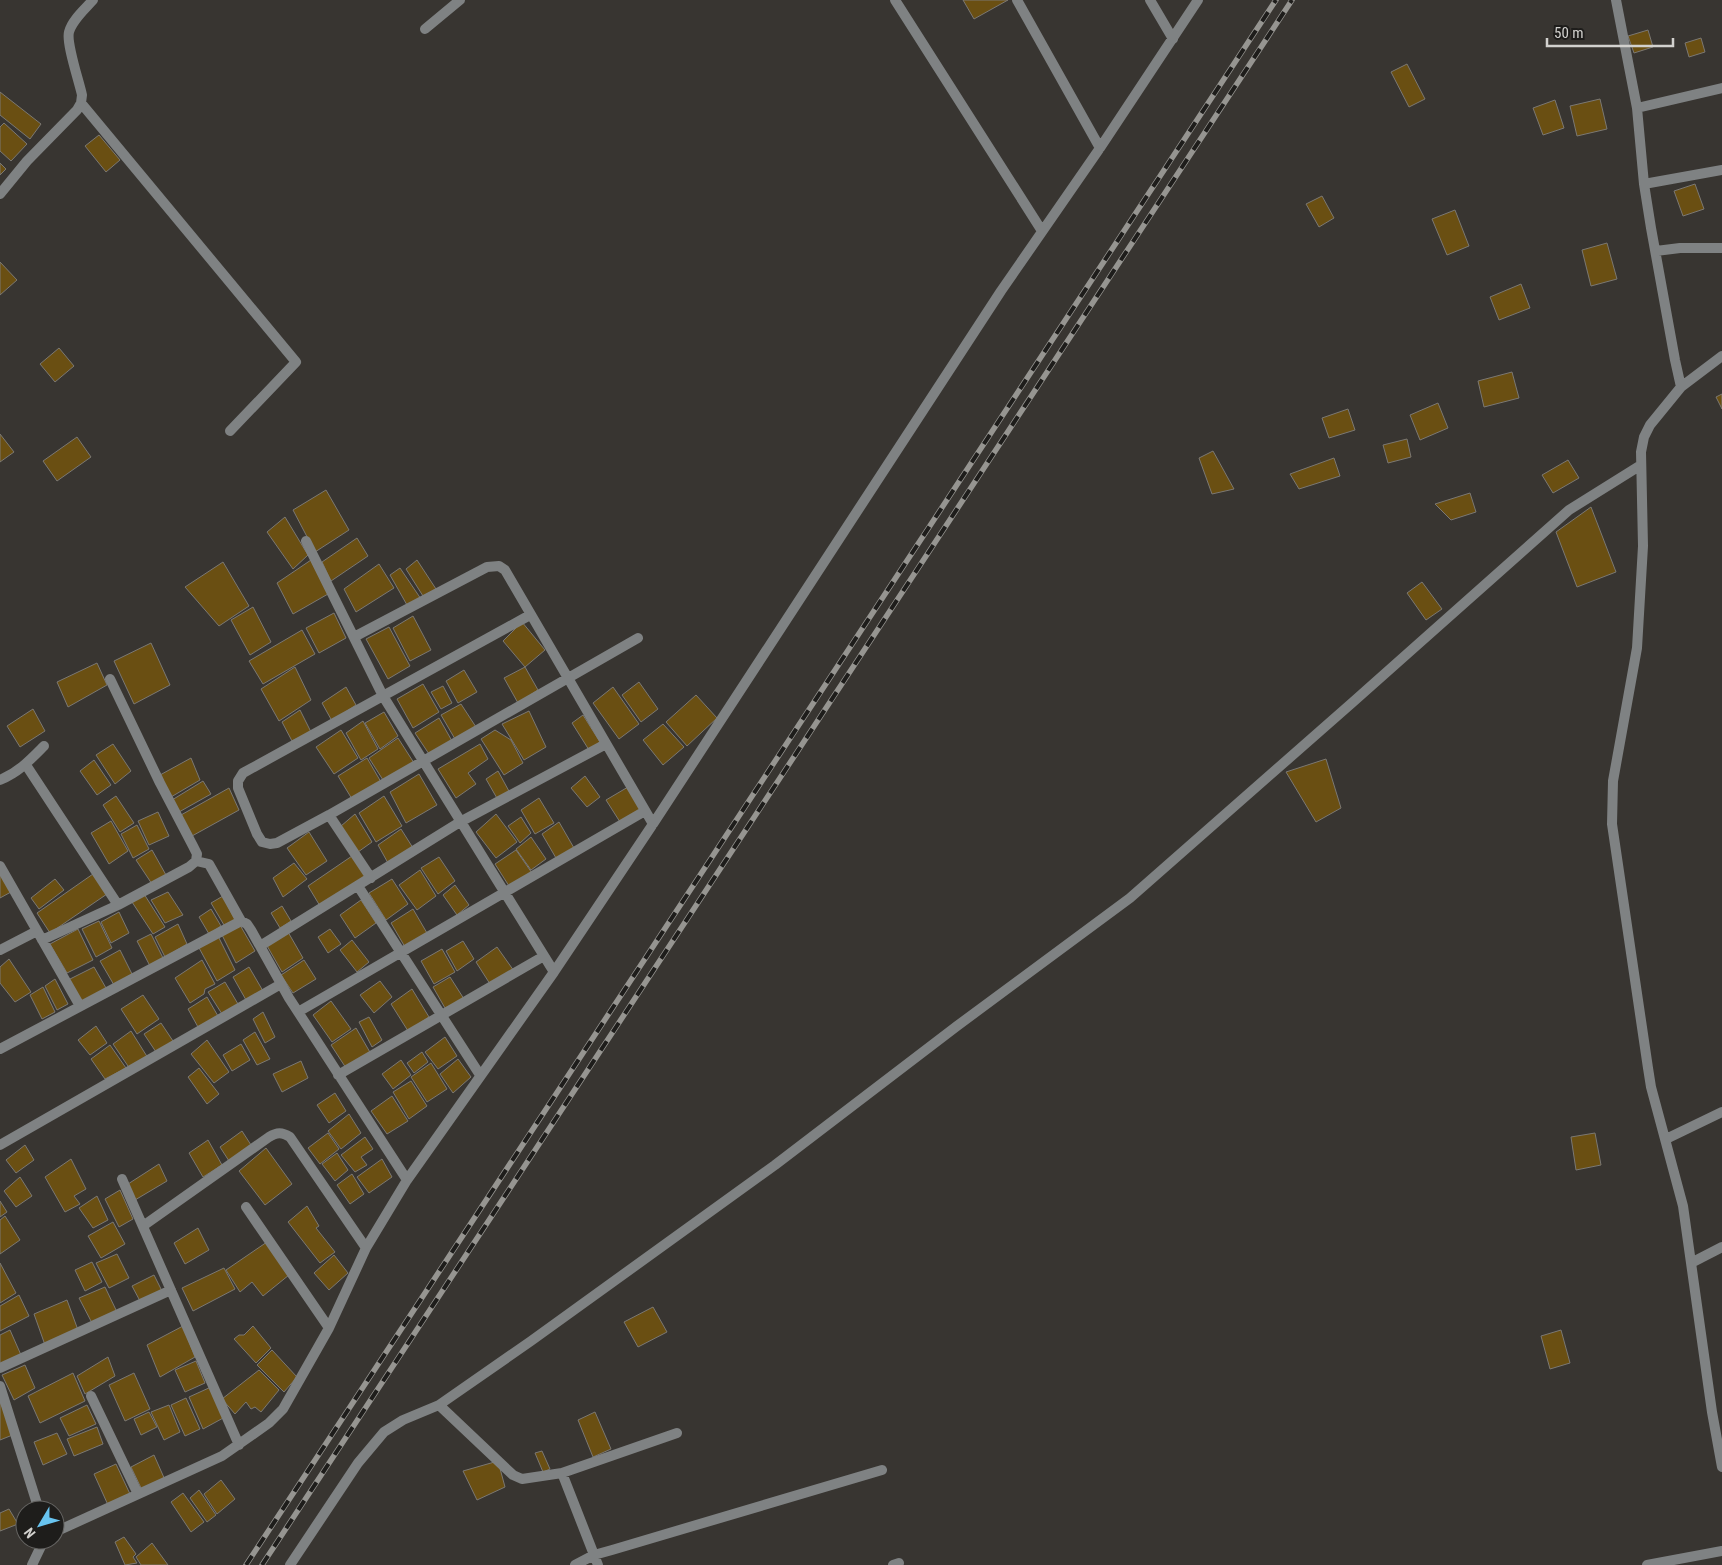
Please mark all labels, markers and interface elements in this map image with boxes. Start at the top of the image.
scale bar [1547,15,1673,47]
text: 50 m [1554,24,1584,42]
north arrow [15,1500,65,1550]
text: N [21,1525,39,1541]

